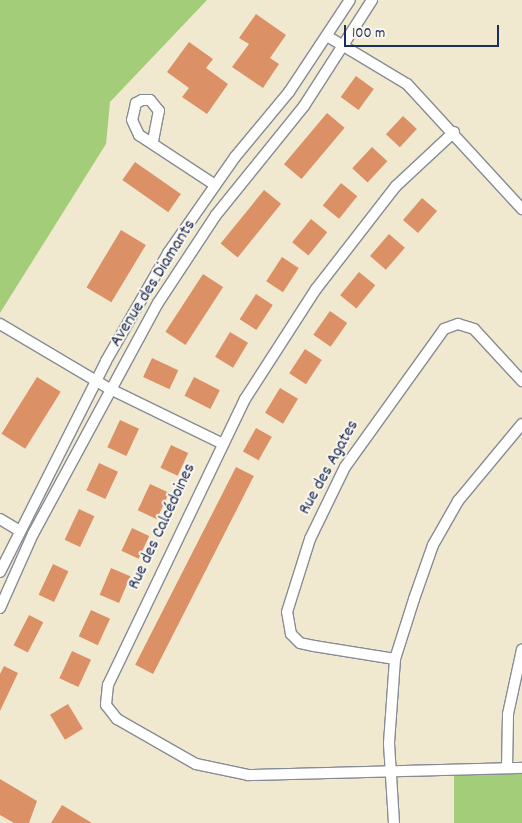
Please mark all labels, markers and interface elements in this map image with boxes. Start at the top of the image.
scale bar [347,15,502,47]
text: 100 m [352,23,385,45]
street label: Avenue des Diamants [106,216,202,352]
street label: Rue des Agates [295,417,365,519]
street label: Rue des Calcédoines [124,460,202,594]

